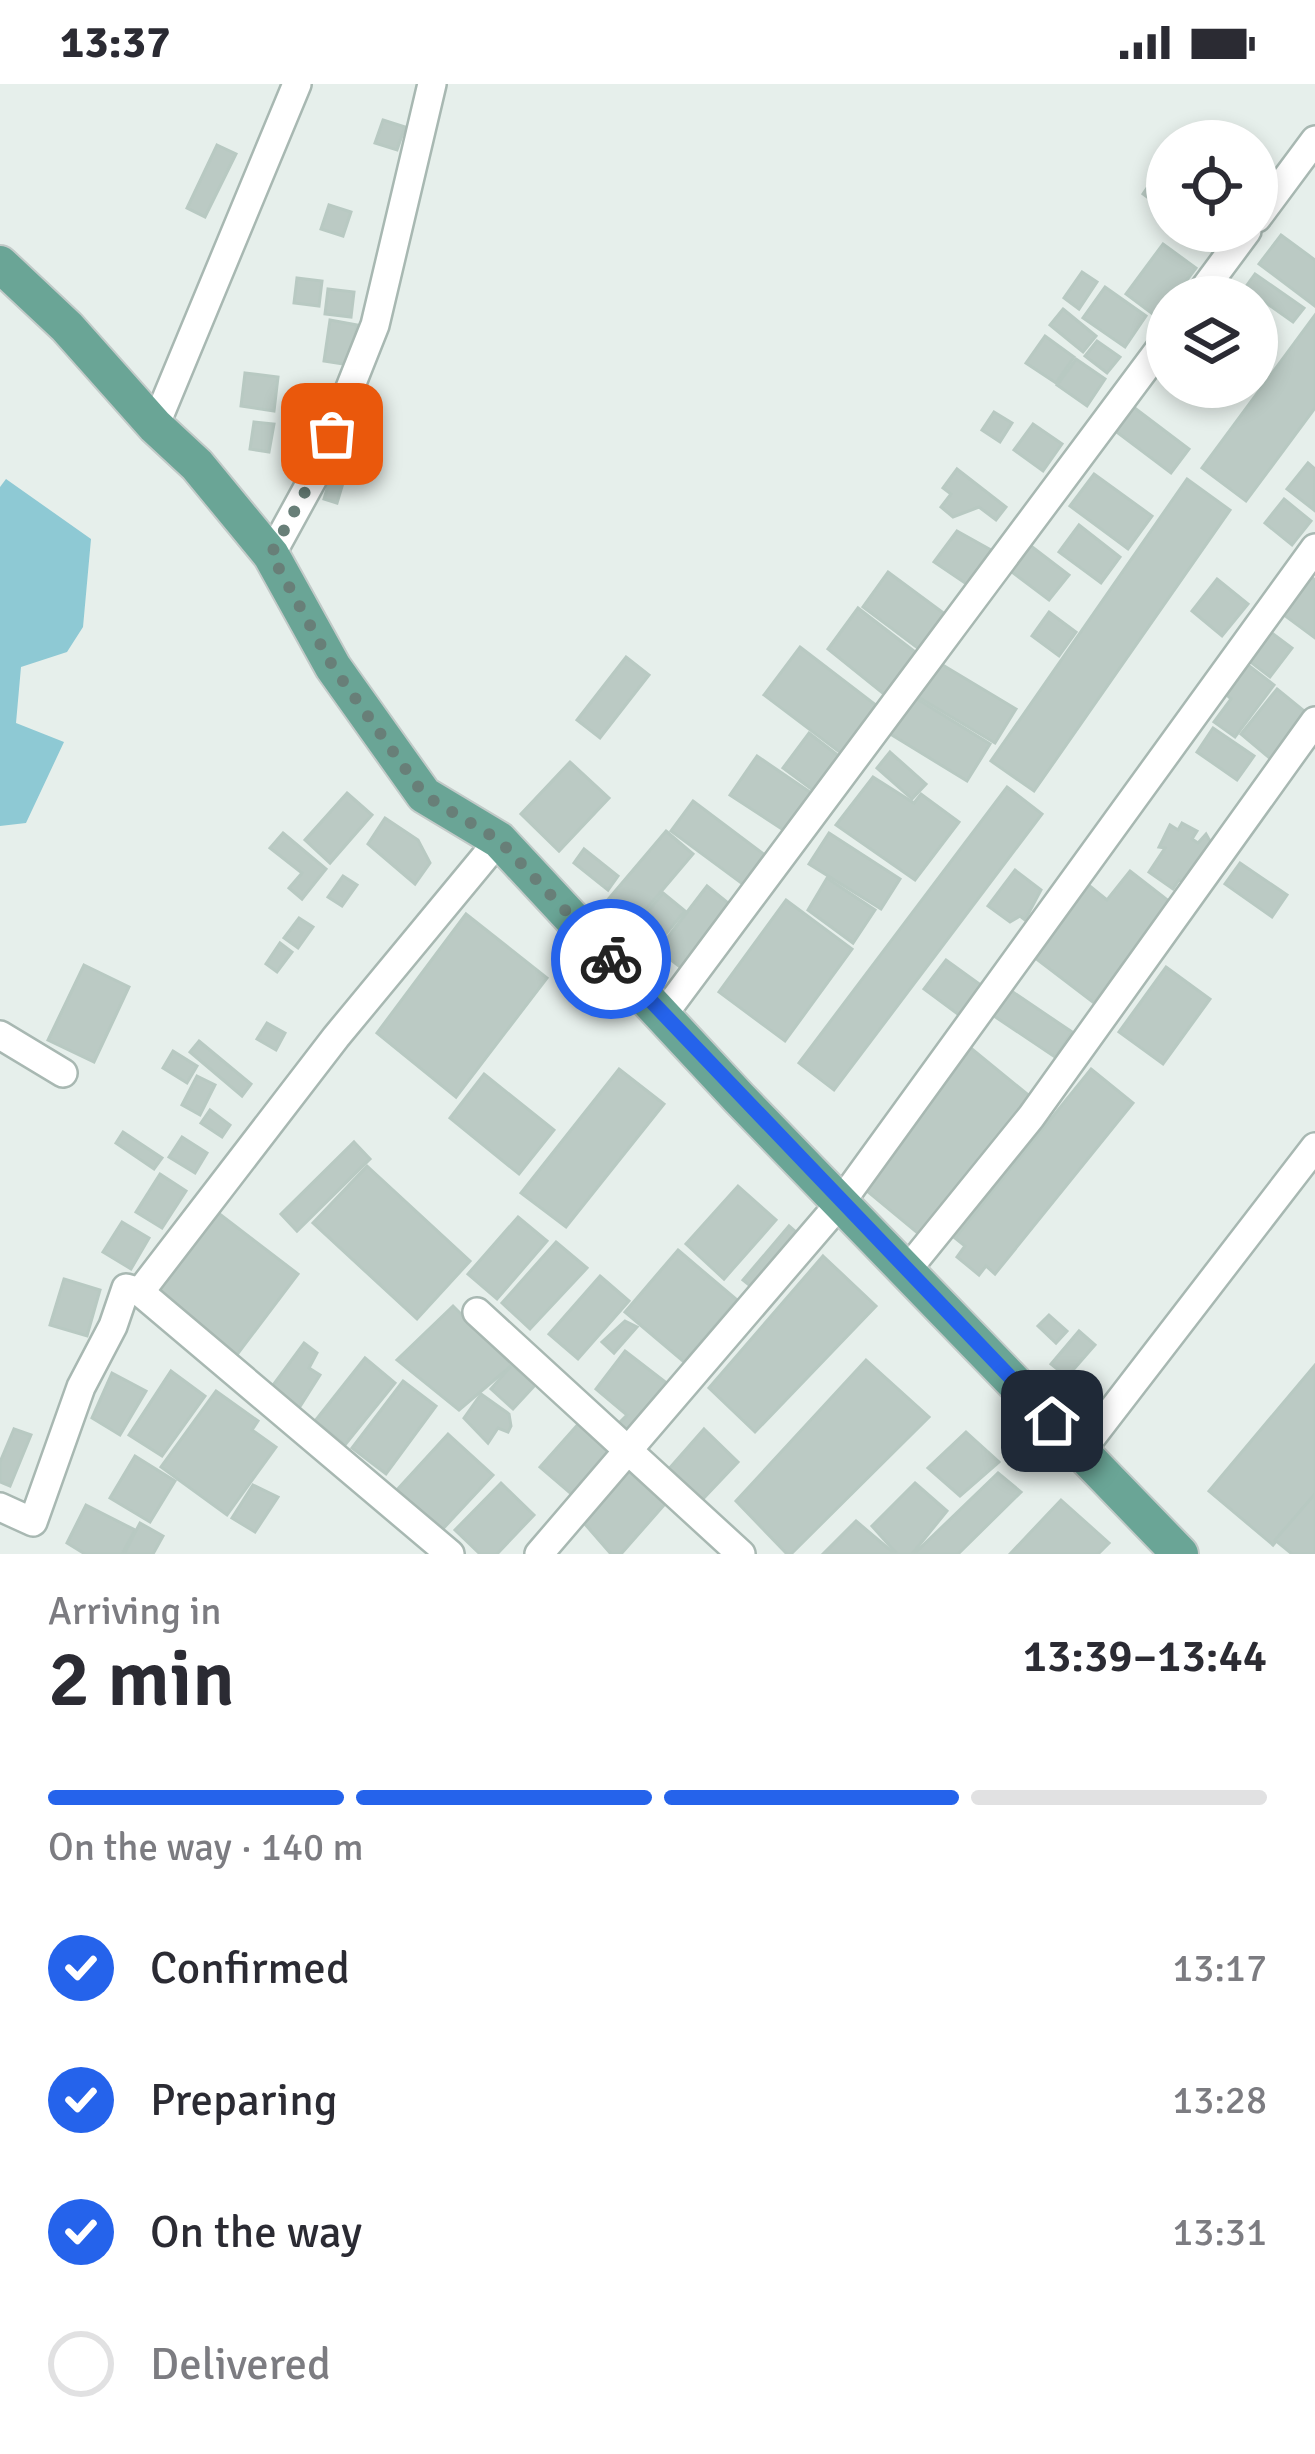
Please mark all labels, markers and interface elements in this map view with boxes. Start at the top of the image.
text: 13:37 [60,15,170,70]
map controls [1146,120,1278,408]
button: locate [1146,120,1278,252]
button: layers [1146,276,1278,408]
pin [281,383,383,485]
icon: bag [299,401,365,467]
courier [551,899,671,1019]
icon: bike [578,926,644,992]
pin [1001,1370,1103,1472]
icon: home [1019,1388,1085,1454]
text: Arriving in [48,1587,222,1635]
text: 13:39–13:44 [1023,1629,1267,1684]
text: 2 min [48,1632,235,1728]
text: On the way · 140 m [48,1823,364,1871]
icon: check [48,1935,114,2001]
text: Confirmed [150,1941,350,1996]
text: 13:17 [1172,1944,1267,1992]
icon: check [48,2067,114,2133]
text: Preparing [150,2073,338,2128]
text: 13:28 [1172,2076,1267,2124]
icon: check [48,2199,114,2265]
text: On the way [150,2205,362,2260]
text: 13:31 [1172,2208,1267,2256]
text: Delivered [150,2337,331,2392]

